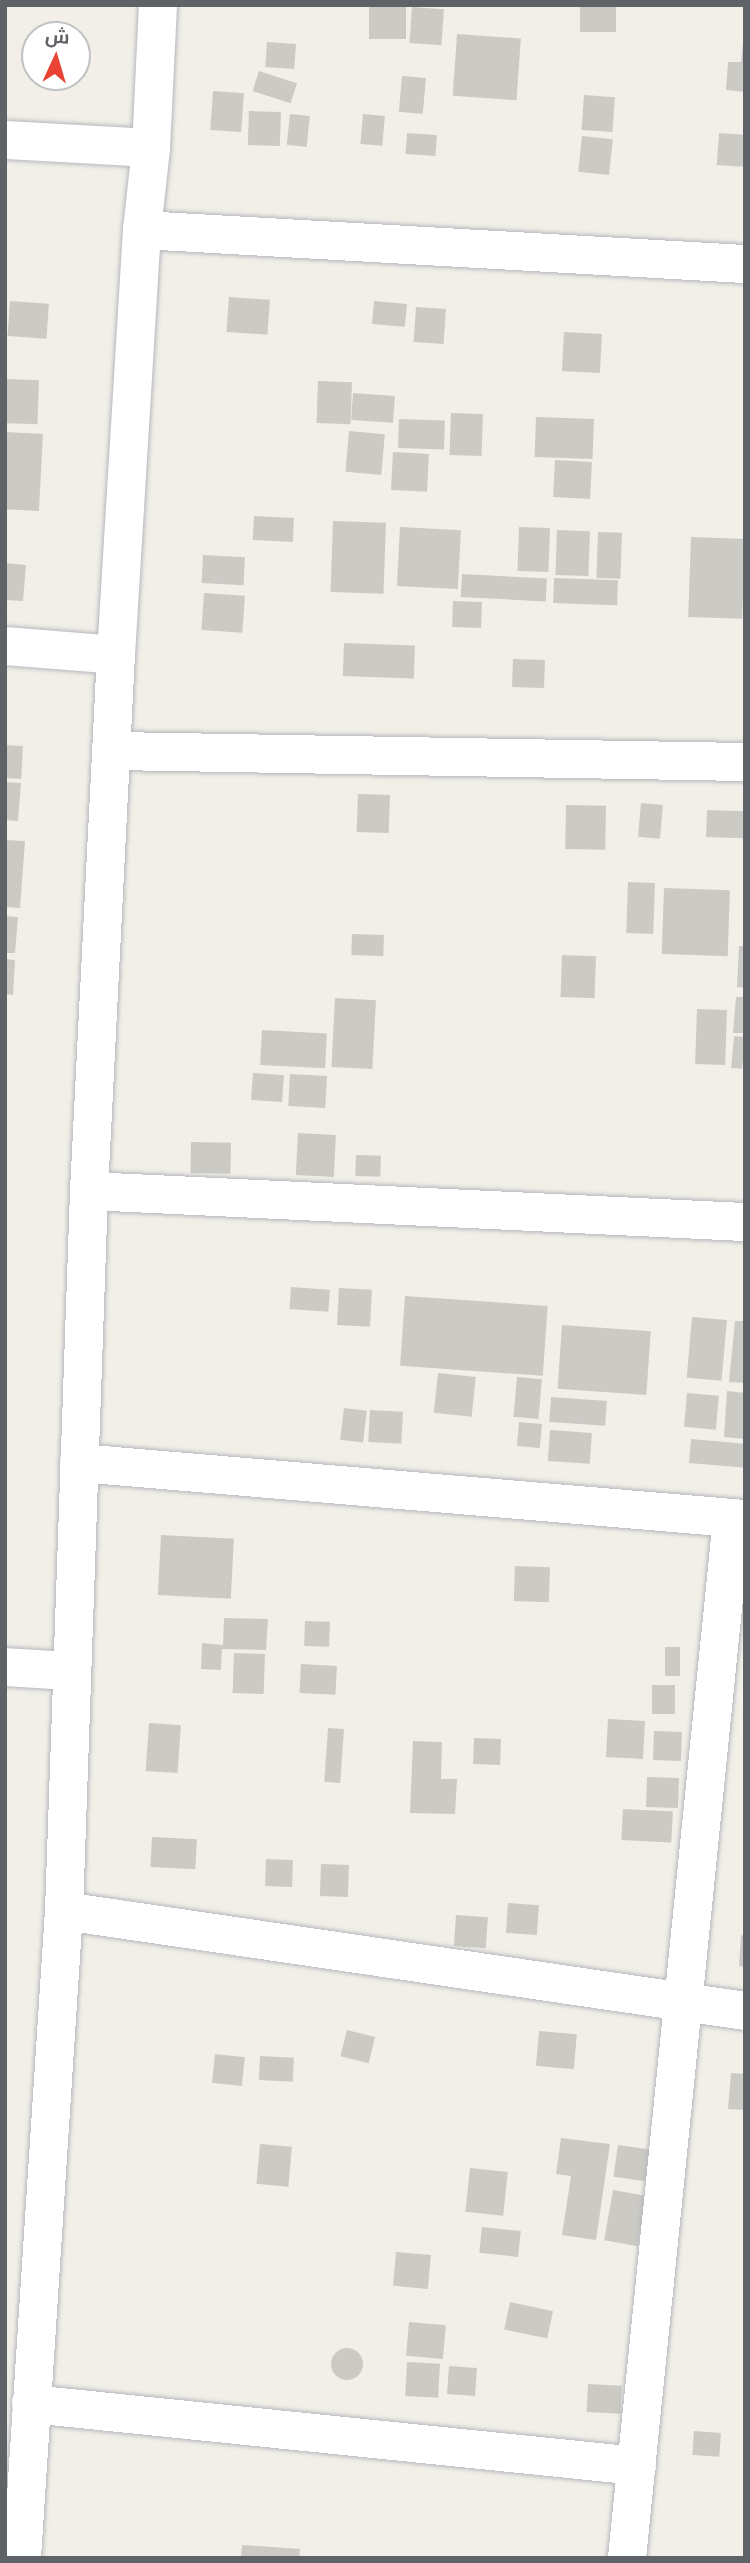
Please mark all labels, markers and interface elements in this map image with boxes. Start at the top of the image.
north arrow [21,21,91,91]
text: ش [44,25,70,49]

